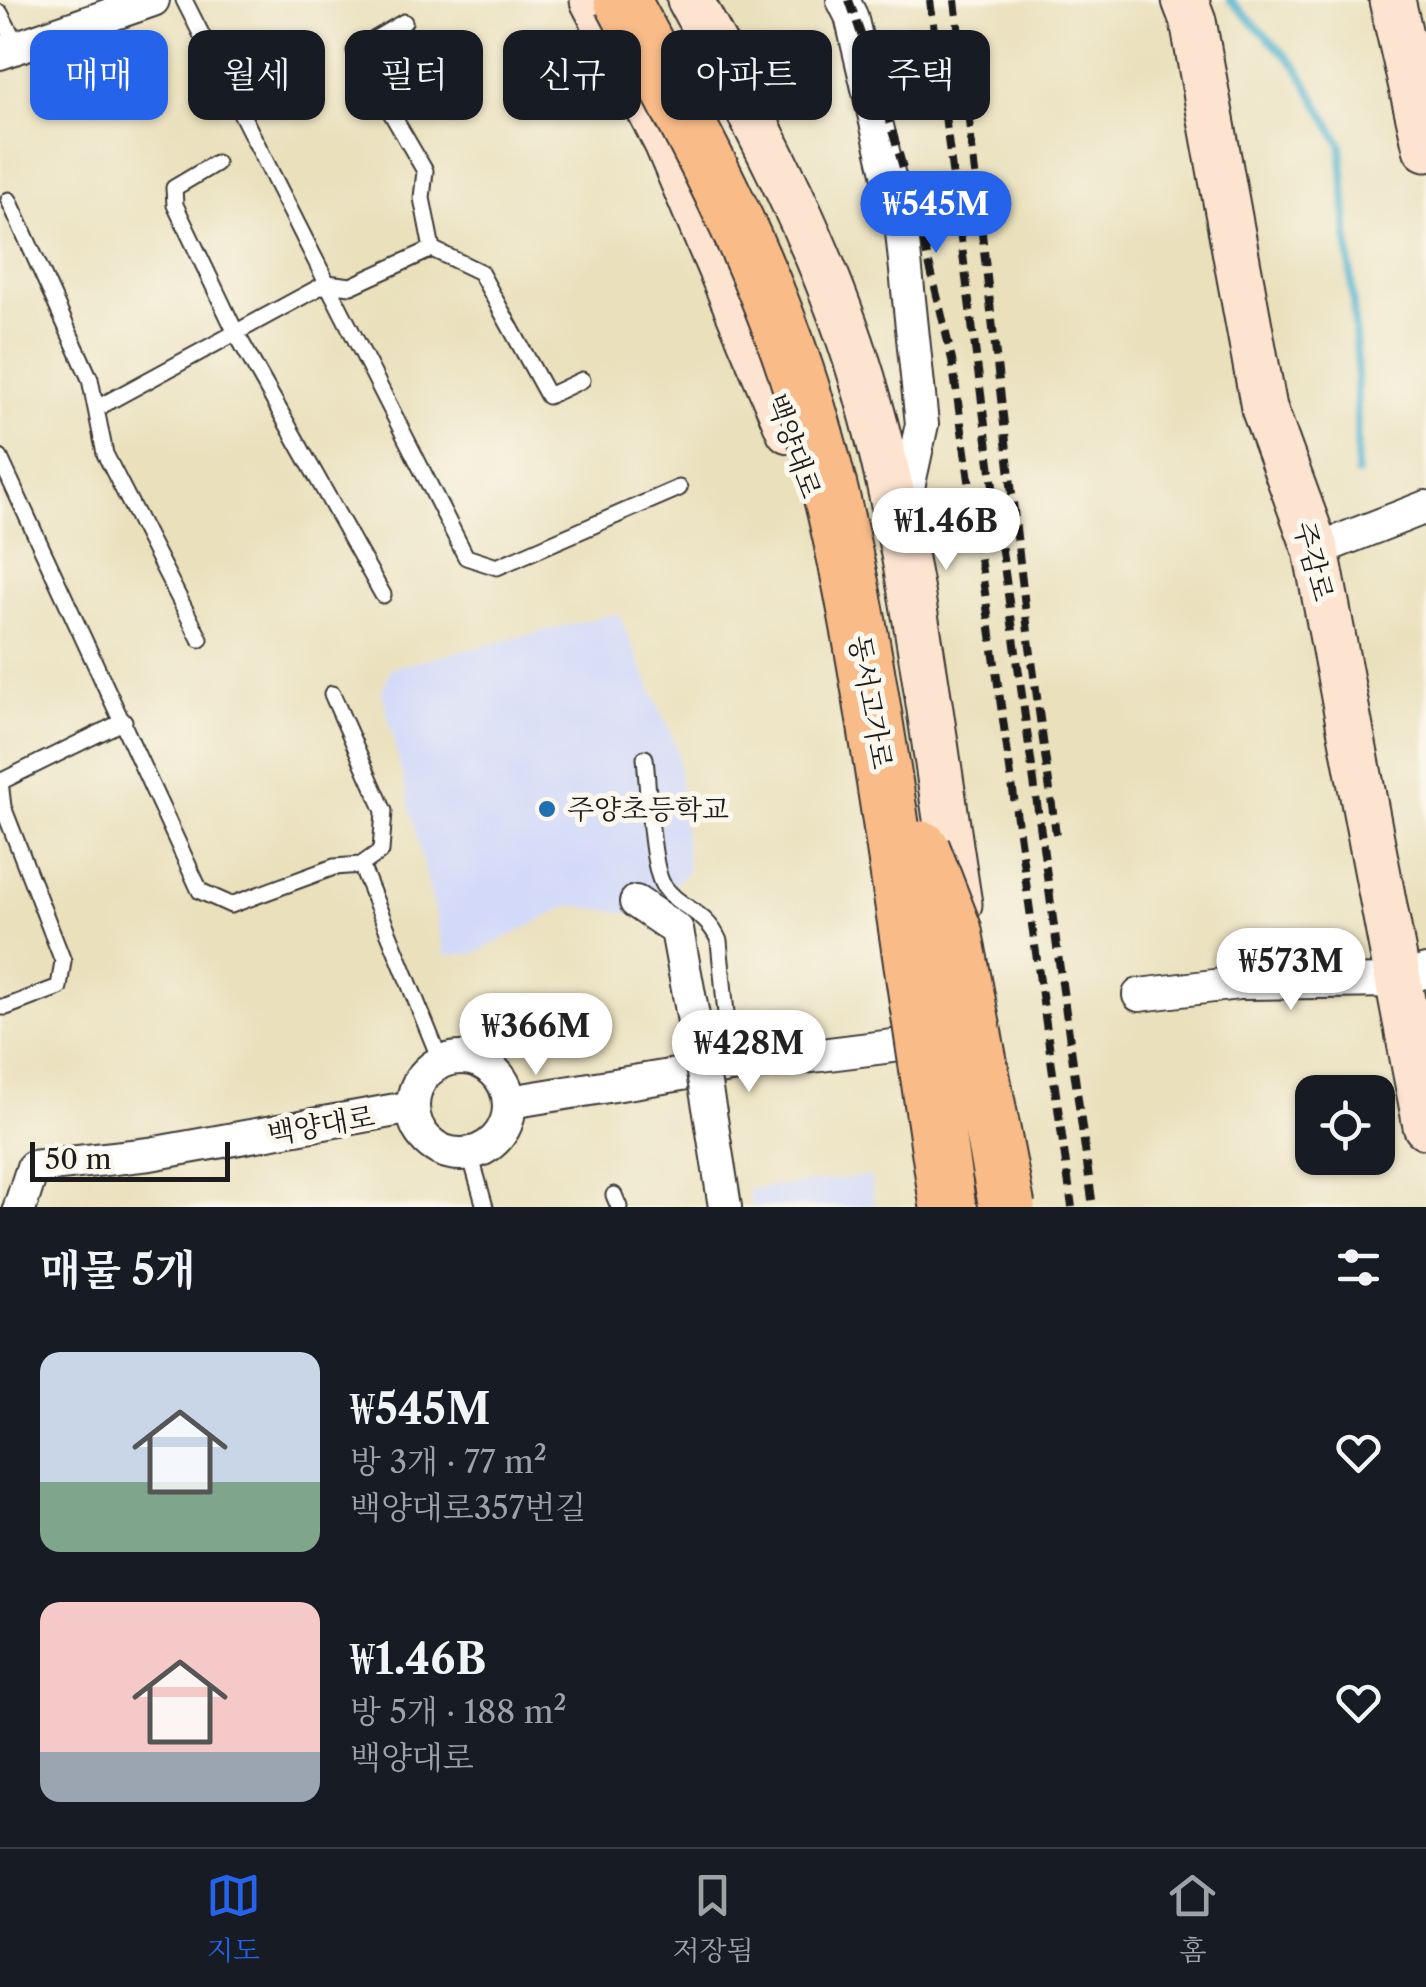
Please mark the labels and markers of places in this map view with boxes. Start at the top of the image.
pin: ₩545M [866,171,1006,256]
pin: ₩1.46B [865,488,1027,573]
place label: 주양초등학교 [567,792,729,826]
marker: 주양초등학교 [536,798,558,820]
pin: ₩573M [1221,928,1361,1013]
pin: ₩366M [466,993,606,1078]
pin: ₩428M [679,1010,819,1095]

